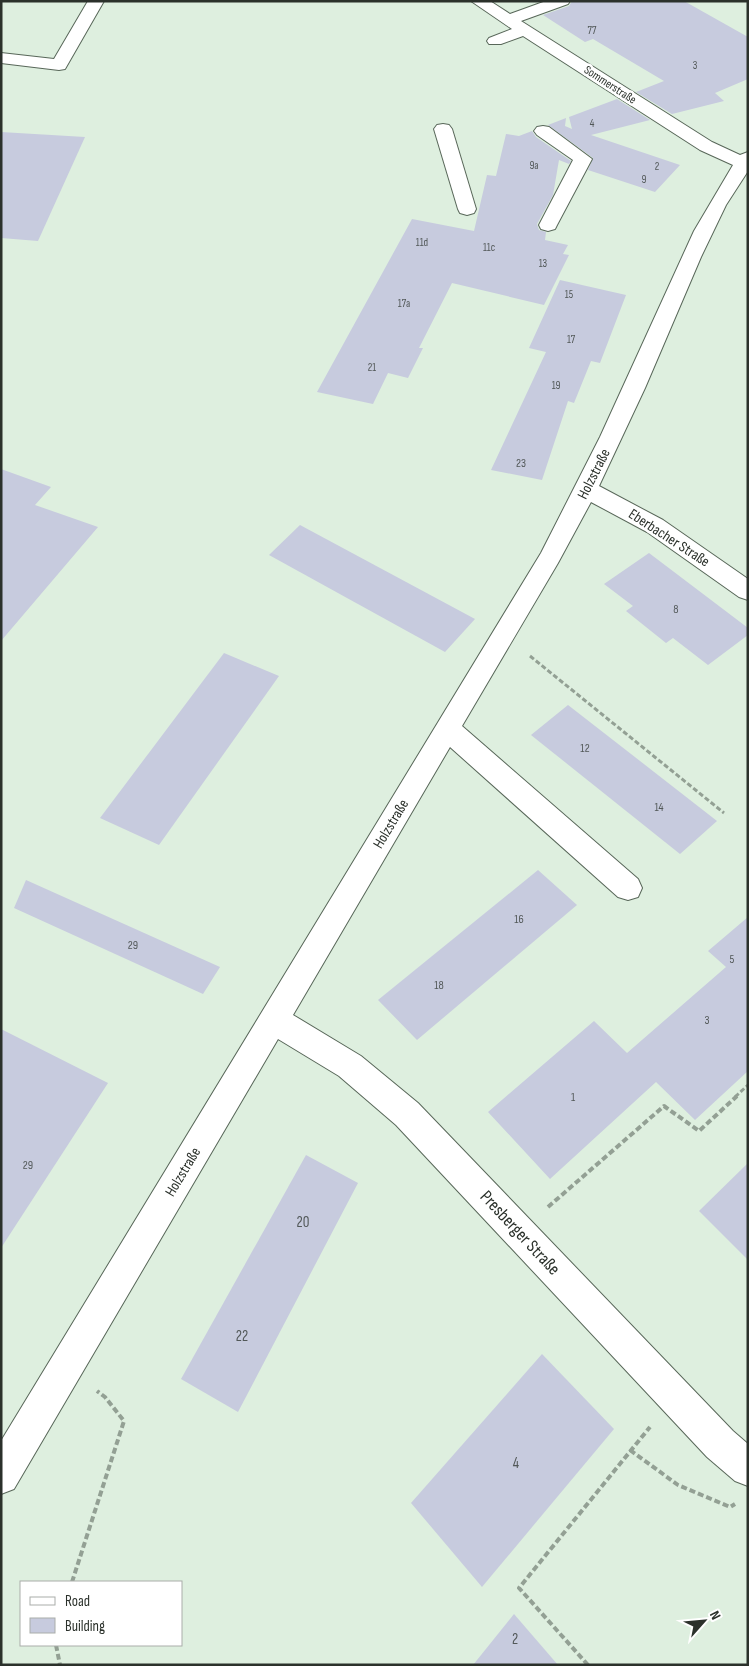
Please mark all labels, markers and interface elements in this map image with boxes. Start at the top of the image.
house number: 77 [588,24,597,37]
house number: 3 [693,59,698,72]
street label: Sommerstraße [581,63,639,108]
house number: 4 [590,117,595,130]
house number: 9a [529,159,539,172]
house number: 2 [655,160,660,173]
house number: 9 [642,173,647,186]
house number: 11d [416,236,429,249]
house number: 11c [483,241,495,254]
house number: 13 [539,257,548,270]
house number: 15 [565,288,573,301]
house number: 17a [398,297,410,310]
house number: 17 [567,333,576,346]
house number: 21 [368,361,376,374]
house number: 19 [552,379,560,392]
street label: Holzstraße [573,446,615,502]
house number: 23 [516,456,526,471]
street label: Eberbacher Straße [625,505,713,571]
house number: 8 [673,602,679,617]
house number: 12 [580,741,590,756]
street label: Holzstraße [369,796,413,852]
house number: 14 [654,800,664,815]
house number: 16 [514,912,524,927]
house number: 29 [128,938,138,953]
house number: 5 [730,952,735,967]
house number: 18 [434,978,444,993]
house number: 3 [704,1013,710,1028]
house number: 1 [571,1090,576,1105]
street label: Holzstraße [161,1144,205,1200]
house number: 29 [23,1158,33,1173]
street label: Presberger Straße [476,1186,564,1280]
house number: 20 [297,1213,309,1232]
house number: 22 [236,1327,248,1346]
house number: 4 [513,1454,519,1473]
legend [20,1581,182,1646]
text: Road [65,1592,90,1611]
north arrow [679,1596,729,1646]
text: N [706,1608,724,1623]
text: Building [65,1617,105,1636]
house number: 2 [512,1630,518,1649]

